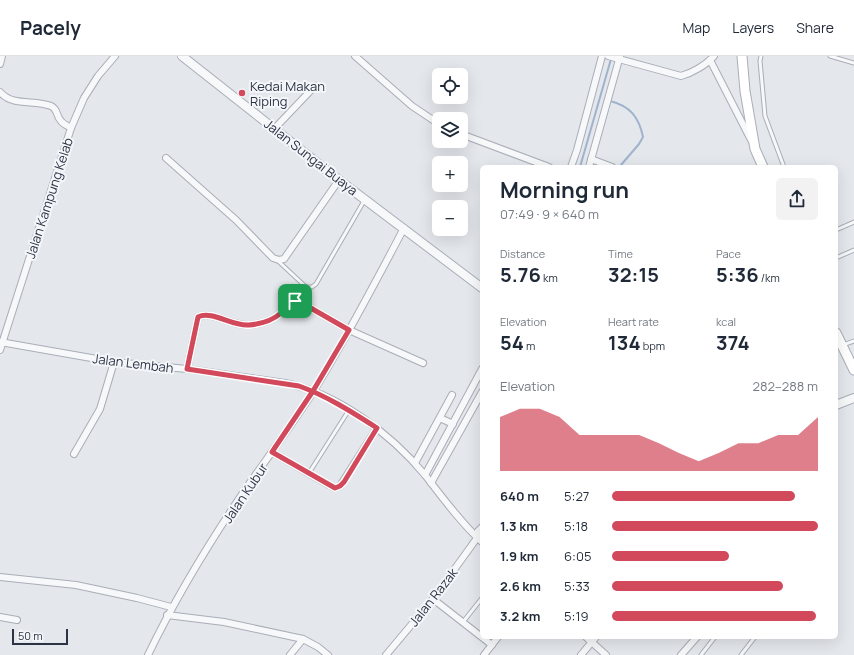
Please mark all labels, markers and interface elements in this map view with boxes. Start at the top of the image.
text: Pacely [20,15,81,41]
text: Map [682,18,710,37]
text: Layers [732,18,774,37]
text: Share [796,18,834,37]
map controls [432,68,468,236]
button: locate [432,68,468,104]
place label: Kedai Makan Riping [250,77,325,110]
marker: Kedai Makan Riping [237,88,247,98]
button: layers [432,112,468,148]
street label: Jalan Sungai Buaya [260,115,362,199]
street label: Jalan Kampung Kelab [21,135,77,261]
button: + [432,156,468,192]
text: Morning run [500,175,629,205]
button: share [776,178,818,220]
button: − [432,200,468,236]
text: 07:49 · 9 × 640 m [500,205,599,223]
text: Distance [500,246,545,261]
text: Time [608,246,633,261]
text: Pace [716,246,741,261]
text: 5.76 [500,261,541,288]
text: 32:15 [608,261,659,288]
text: 5:36 [716,261,759,288]
text: km [541,270,558,285]
text: /km [759,270,780,285]
pin [278,284,312,318]
icon: arrive [284,290,306,312]
text: Elevation [500,314,546,329]
text: Heart rate [608,314,659,329]
text: kcal [716,314,736,329]
text: 54 [500,329,524,356]
text: 134 [608,329,641,356]
text: 374 [716,329,750,356]
text: m [524,338,535,353]
text: bpm [641,338,665,353]
street label: Jalan Lembah [91,349,175,377]
text: Elevation [500,377,555,395]
text: 282–288 m [752,377,818,395]
street label: Jalan Kubur [218,459,272,527]
text: 640 m [500,487,539,505]
text: 5:27 [564,487,589,505]
text: 1.3 km [500,517,538,535]
text: 5:18 [564,517,588,535]
text: 1.9 km [500,547,538,565]
text: 6:05 [564,547,591,565]
street label: Jalan Razak [405,564,462,630]
text: 2.6 km [500,577,541,595]
text: 5:33 [564,577,590,595]
text: 3.2 km [500,607,541,625]
text: 5:19 [564,607,589,625]
scale bar [12,627,68,646]
text: 50 m [18,628,43,643]

